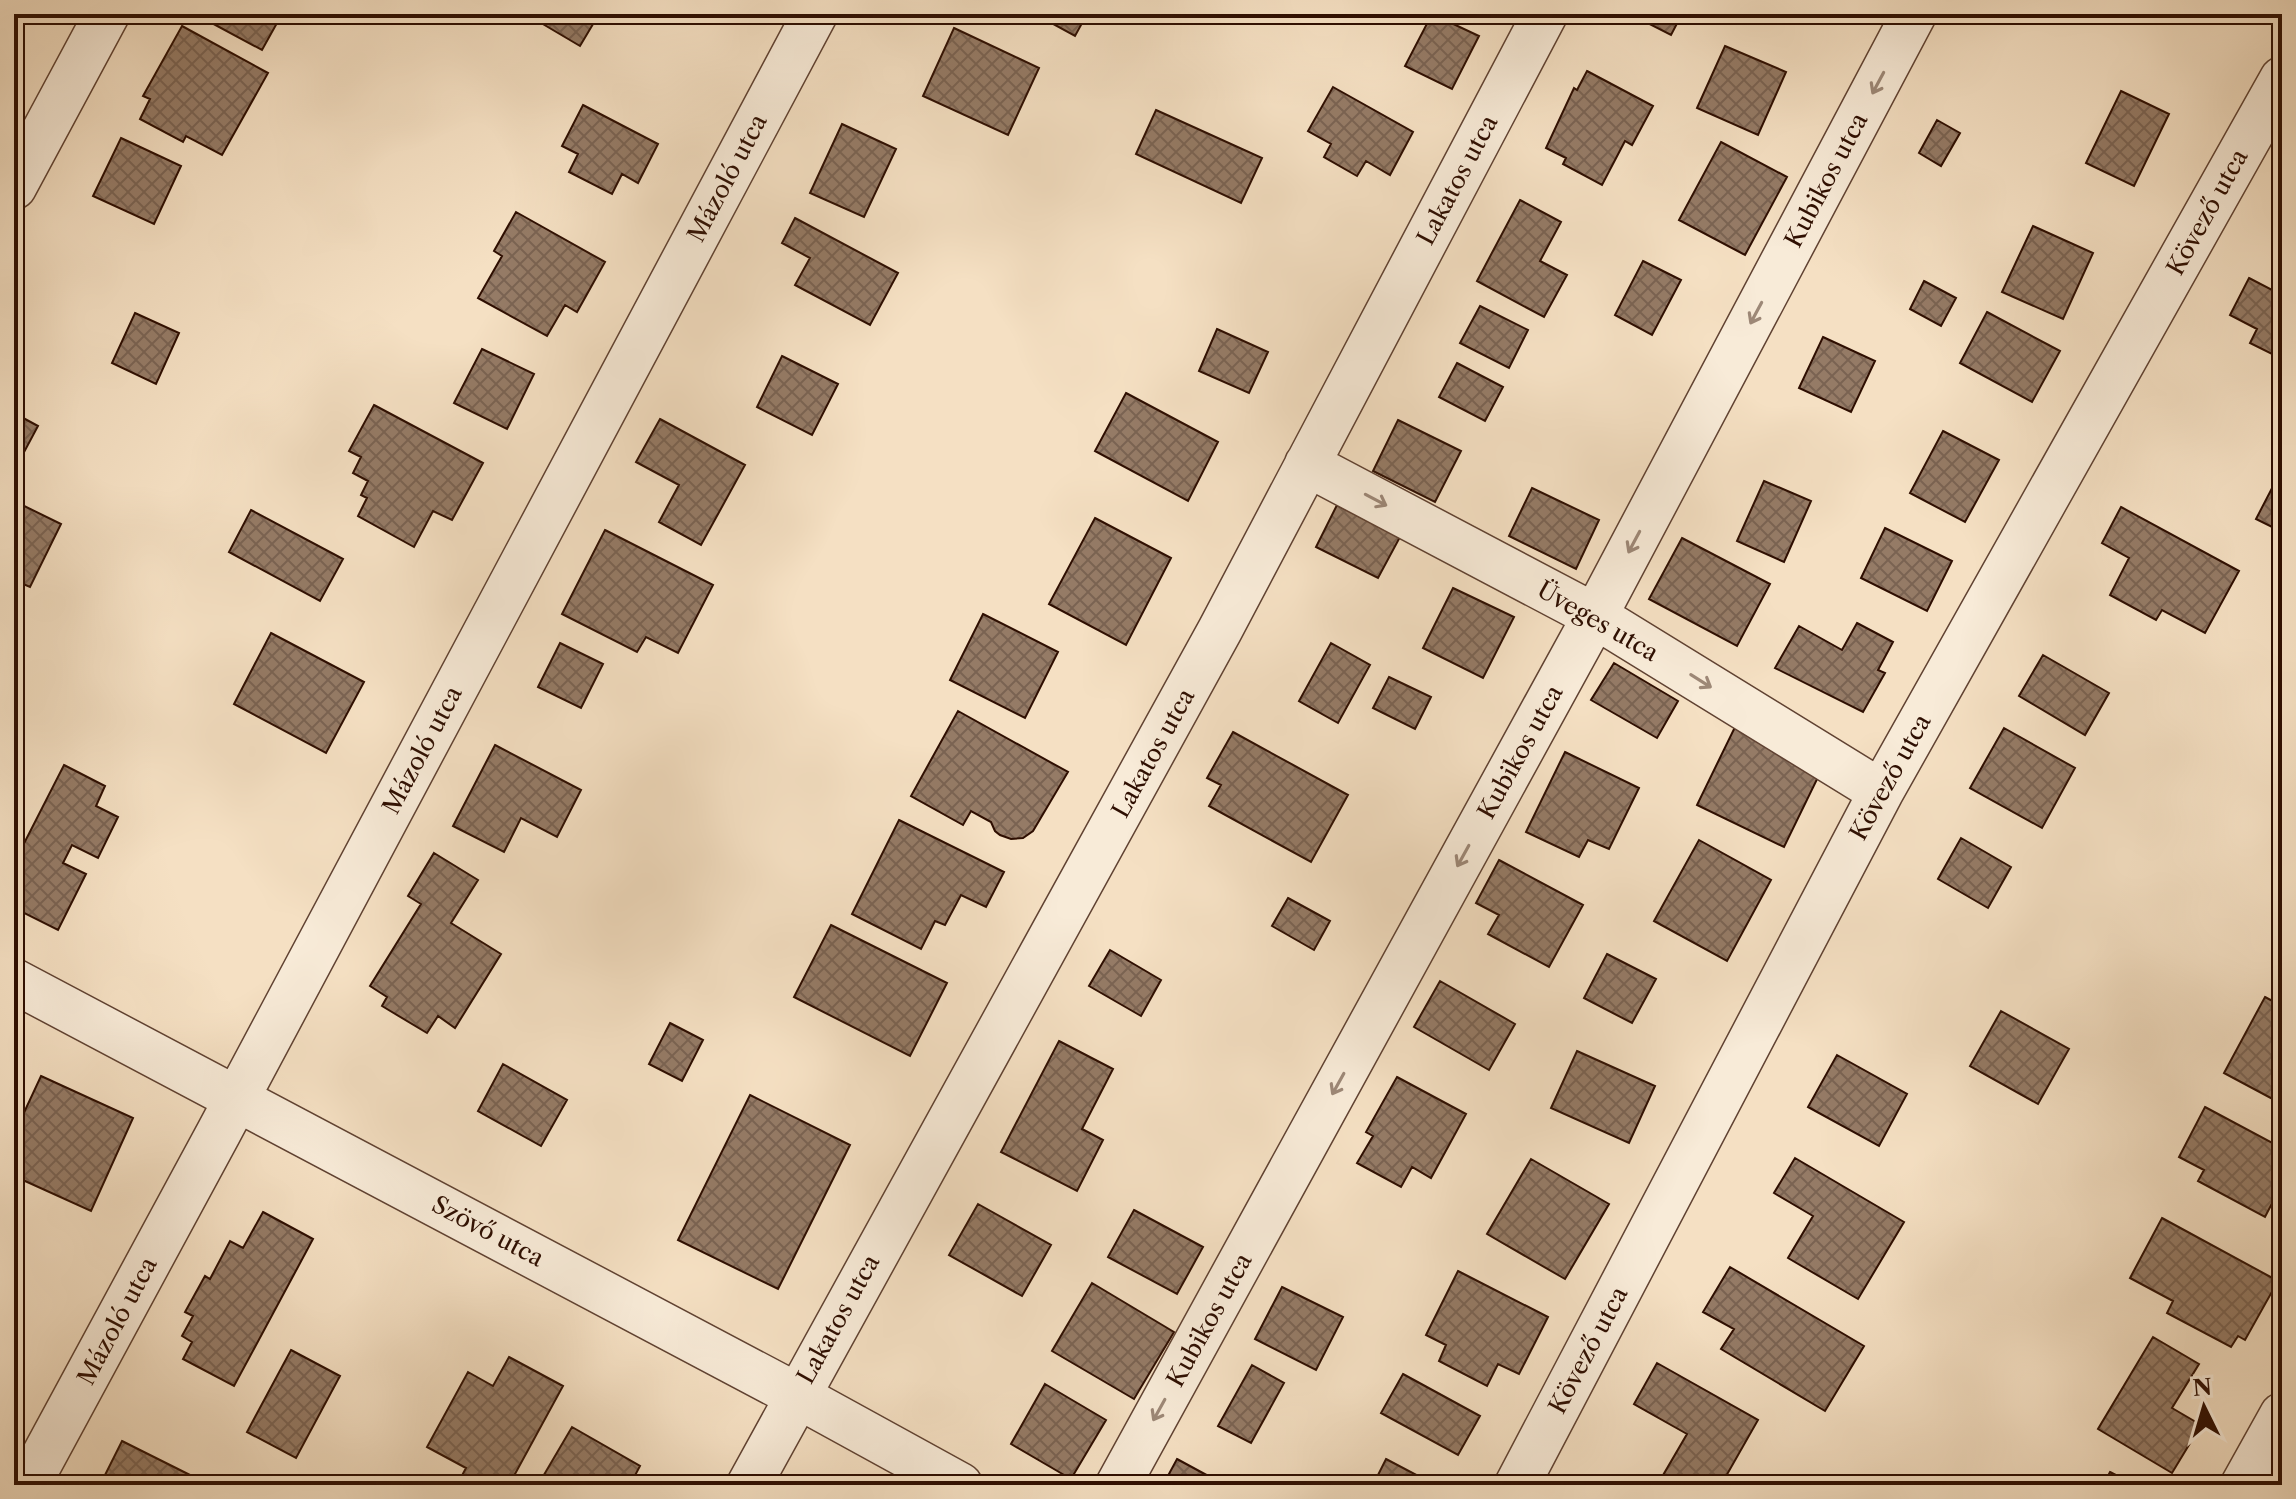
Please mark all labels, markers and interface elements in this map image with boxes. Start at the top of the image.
one-way arrow [1869,71,1885,94]
street label: Kubikos utca [1778,107,1874,252]
street label: Mázoló utca [681,109,773,247]
street label: Lakatos utca [1411,110,1504,250]
street label: Kövező utca [2160,144,2254,280]
one-way arrow [1747,300,1763,324]
one-way arrow [1364,493,1387,509]
one-way arrow [1626,530,1641,554]
street label: Üveges utca [1532,575,1664,667]
one-way arrow [1689,674,1712,690]
street label: Kubikos utca [1471,680,1569,824]
street label: Mázoló utca [376,681,468,819]
street label: Lakatos utca [1106,683,1201,823]
street label: Kövező utca [1843,709,1937,845]
one-way arrow [1455,844,1470,868]
one-way arrow [1330,1072,1345,1096]
street label: Szövő utca [427,1189,549,1273]
street label: Kubikos utca [1160,1248,1258,1392]
street label: Lakatos utca [791,1249,886,1389]
street label: Mázoló utca [71,1252,163,1390]
street label: Kövező utca [1542,1281,1634,1418]
north arrow [2164,1367,2244,1447]
text: N [2192,1373,2213,1402]
one-way arrow [1151,1398,1166,1422]

